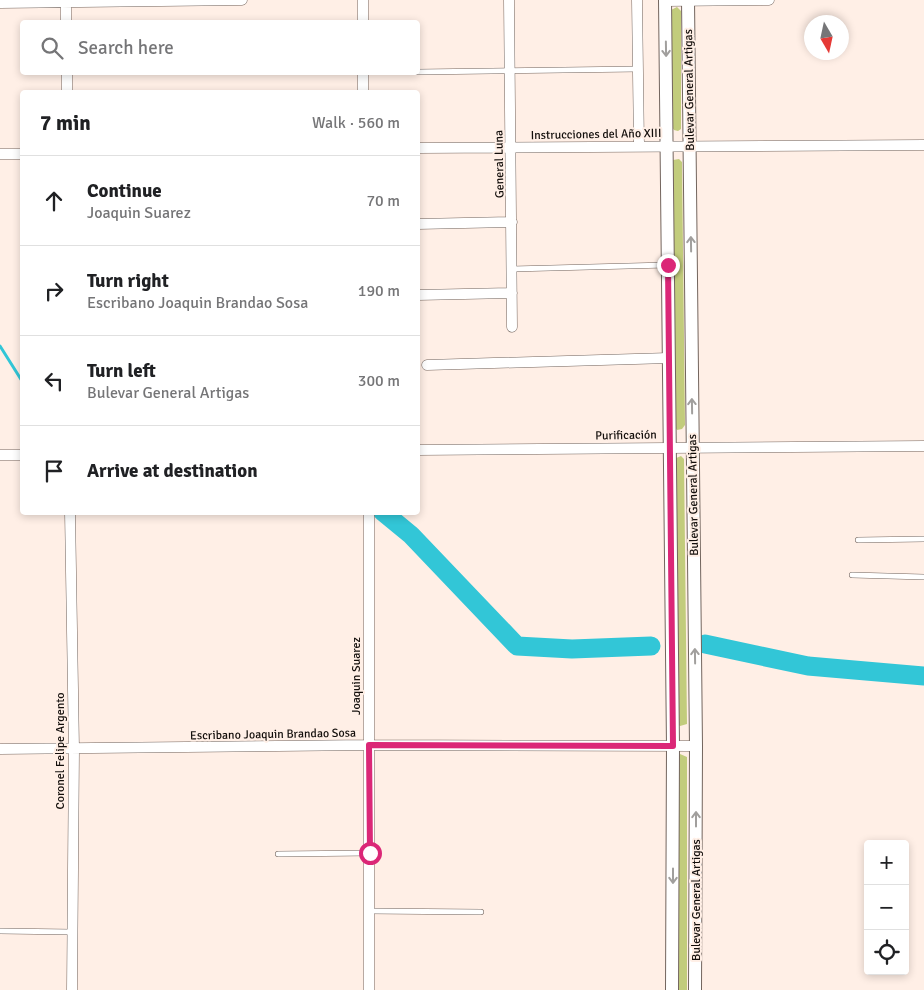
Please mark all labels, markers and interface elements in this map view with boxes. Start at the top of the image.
north arrow [804,15,849,60]
search box [20,20,420,75]
street label: Bulevar General Artigas [681,29,698,151]
icon: search [38,34,66,62]
text: Search here [78,36,174,60]
one-way arrow [661,40,671,56]
text: 7 min [40,110,91,136]
text: Walk · 560 m [312,113,400,133]
street label: Instrucciones del Año XIII [531,126,661,143]
street label: General Luna [491,130,508,198]
text: Continue [87,179,162,203]
icon: ahead [40,187,68,215]
text: 70 m [366,191,400,211]
text: Joaquin Suarez [87,203,191,223]
one-way arrow [686,236,695,252]
route end [657,254,680,277]
text: Turn right [87,269,169,293]
icon: right [40,277,68,305]
text: 190 m [358,281,400,301]
text: Escribano Joaquin Brandao Sosa [87,293,308,313]
text: Turn left [87,359,156,383]
icon: left [40,367,68,395]
text: 300 m [358,371,400,391]
text: Bulevar General Artigas [87,383,249,403]
one-way arrow [688,399,697,415]
street label: Purificación [595,427,657,444]
street label: Bulevar General Artigas [685,434,702,556]
icon: arrive [40,457,68,485]
text: Arrive at destination [87,459,258,483]
street label: Joaquin Suarez [349,637,364,715]
one-way arrow [690,649,700,665]
street label: Coronel Felipe Argento [53,692,68,810]
street label: Escribano Joaquin Brandao Sosa [190,726,356,743]
one-way arrow [691,811,701,828]
street label: Bulevar General Artigas [689,839,704,961]
map controls [864,840,909,975]
button: + [864,840,909,885]
route start [359,842,382,865]
one-way arrow [668,868,678,884]
button: − [864,885,909,930]
button: locate [864,930,909,975]

